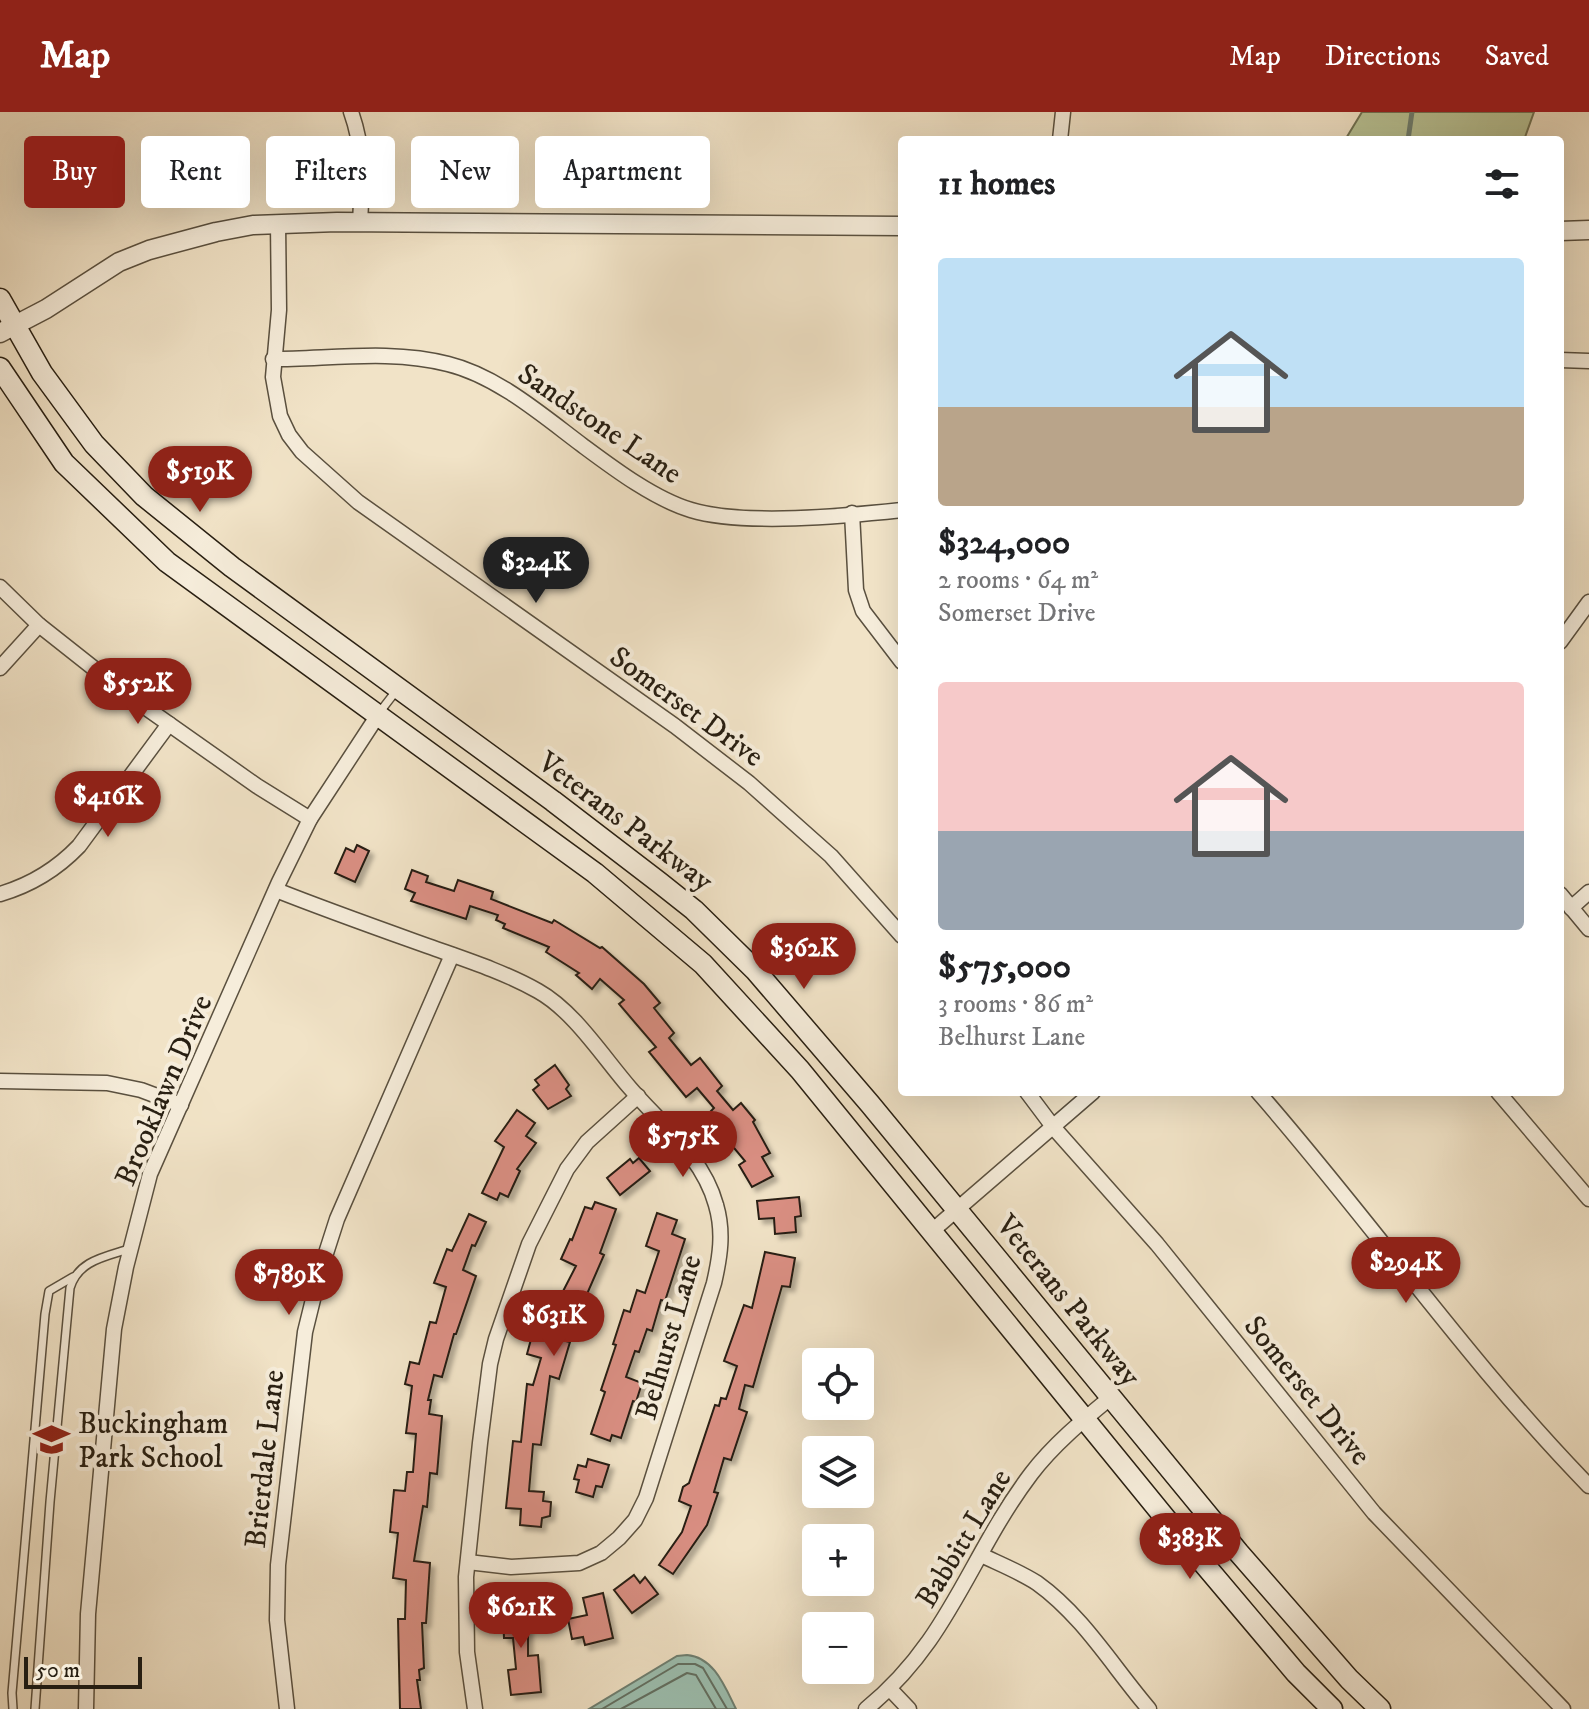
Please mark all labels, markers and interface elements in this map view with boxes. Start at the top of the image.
text: Map [40,32,110,80]
text: Map [1229,39,1281,74]
text: Directions [1325,39,1441,74]
text: Saved [1485,39,1549,74]
chip: Buy [24,136,125,208]
chip: Rent [141,136,250,208]
chip: Filters [266,136,395,208]
chip: New [411,136,519,208]
chip: Apartment [535,136,710,208]
icon: filters [1480,162,1524,206]
text: 11 homes [938,163,1055,205]
icon: home [1159,310,1303,454]
street label: Sandstone Lane [510,356,688,493]
pin: $519K [144,446,256,514]
text: $519K [166,455,234,488]
text: $324,000 [938,522,1070,564]
pin: $324K [480,537,592,605]
text: $324K [501,546,571,579]
text: 2 rooms · 64 m² [938,564,1098,597]
text: Somerset Drive [938,597,1095,630]
street label: Somerset Drive [602,639,770,776]
pin: $552K [82,658,194,726]
text: $552K [102,667,174,700]
icon: home [1159,734,1303,878]
street label: Veterans Parkway [529,744,721,901]
pin: $416K [52,771,164,839]
text: $416K [73,780,143,813]
pin: $362K [748,923,860,991]
text: $362K [770,932,838,965]
text: $575,000 [938,946,1071,988]
text: 3 rooms · 86 m² [938,988,1093,1021]
street label: Brooklawn Drive [108,990,221,1192]
text: Belhurst Lane [938,1021,1085,1054]
pin: $575K [627,1111,739,1179]
text: $575K [647,1120,719,1153]
street label: Veterans Parkway [987,1207,1149,1395]
pin: $294K [1350,1237,1462,1305]
text: $294K [1369,1246,1443,1279]
pin: $789K [233,1249,345,1317]
street label: Belhurst Lane [628,1251,711,1424]
text: $789K [253,1258,325,1291]
pin: $631K [498,1290,610,1358]
text: $631K [521,1299,587,1332]
street label: Somerset Drive [1235,1309,1378,1473]
map controls [802,1348,874,1684]
button: locate [802,1348,874,1420]
street label: Brierdale Lane [238,1368,293,1550]
place label: Buckingham Park School [78,1406,228,1477]
school or university icon: Buckingham Park School [33,1421,71,1459]
button: layers [802,1436,874,1508]
street label: Babbitt Lane [908,1463,1020,1615]
pin: $383K [1134,1513,1246,1581]
text: $383K [1158,1522,1222,1555]
button: + [802,1524,874,1596]
pin: $621K [465,1582,577,1650]
text: $621K [487,1591,555,1624]
button: − [802,1612,874,1684]
scale bar [24,1653,142,1689]
text: 50 m [36,1657,80,1684]

